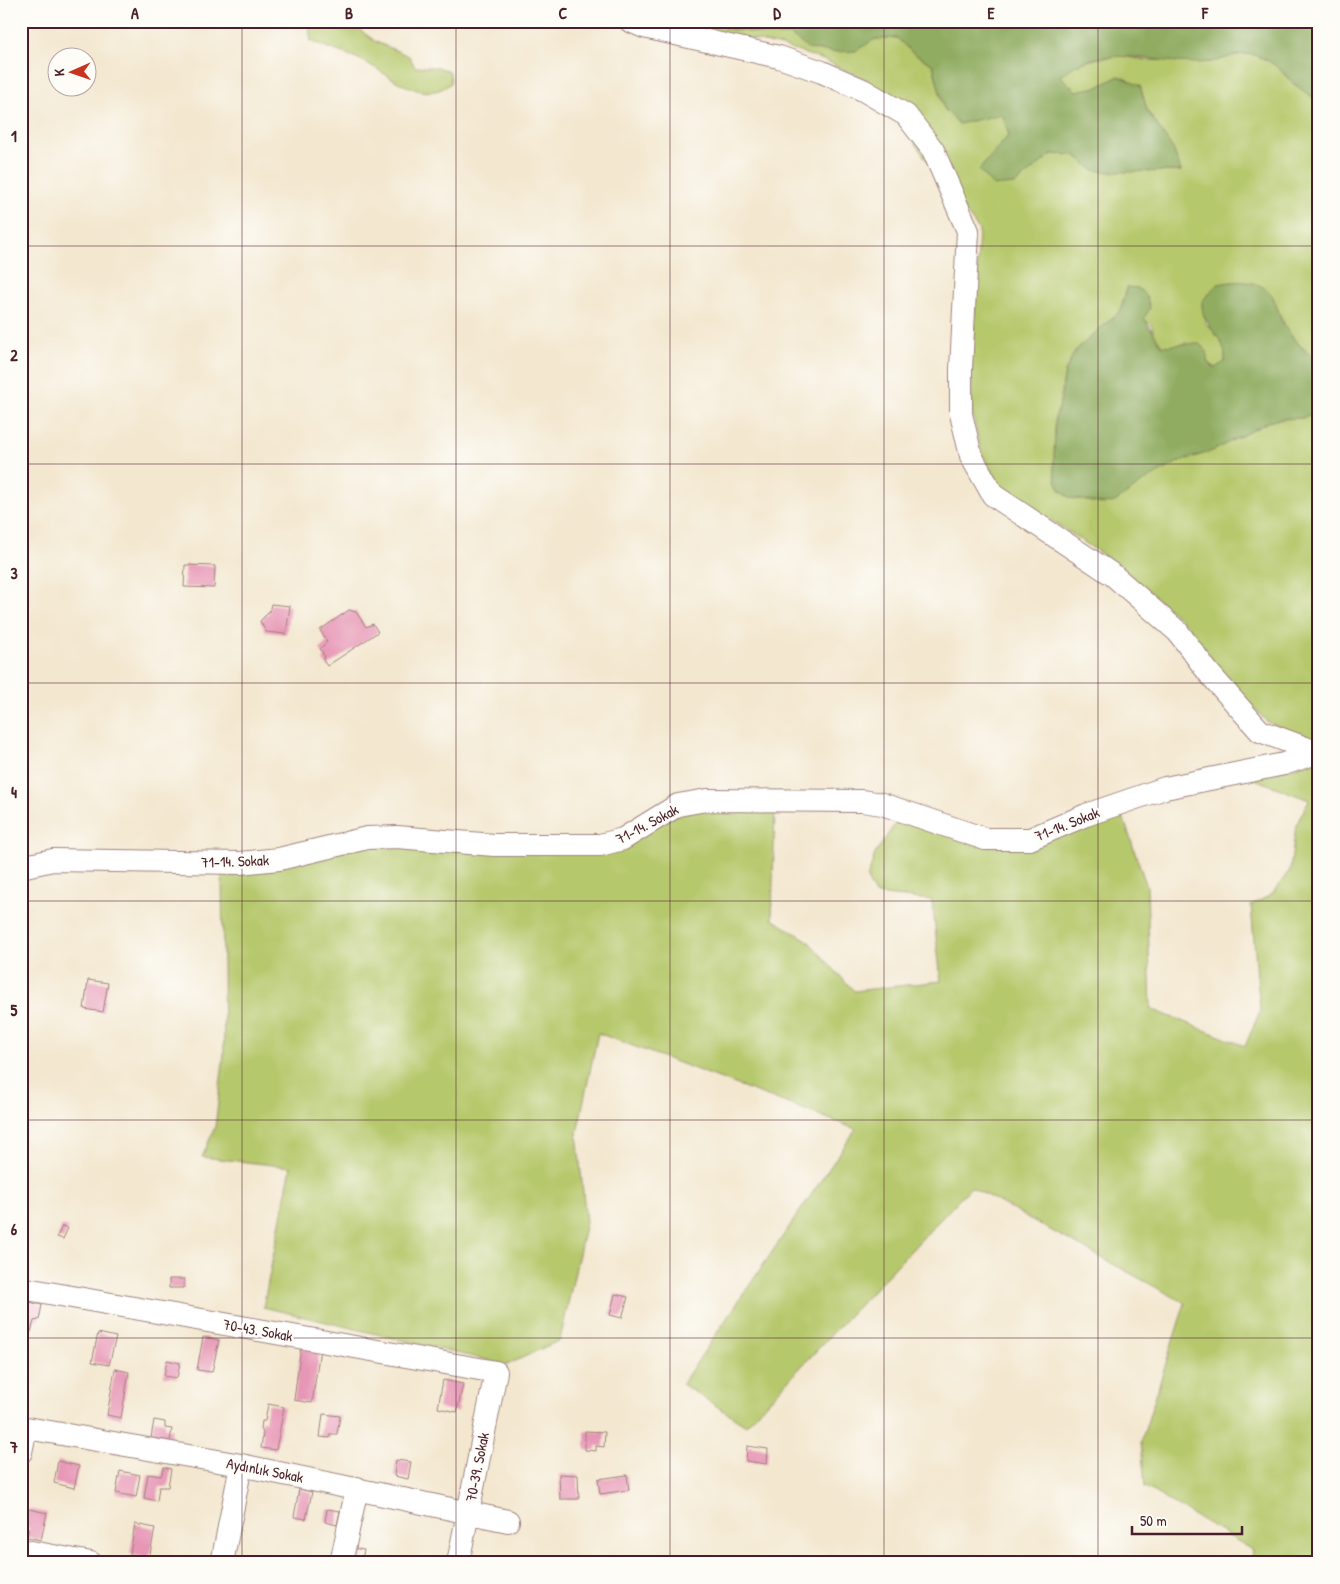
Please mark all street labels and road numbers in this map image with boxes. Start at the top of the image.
street label: 71-14. Sokak [612,799,682,849]
street label: 71-14. Sokak [1032,802,1102,846]
street label: 71-14. Sokak [201,849,269,873]
street label: 70-43. Sokak [221,1314,295,1346]
street label: 70-39. Sokak [460,1430,494,1504]
street label: Aydınlık Sokak [225,1452,305,1488]

